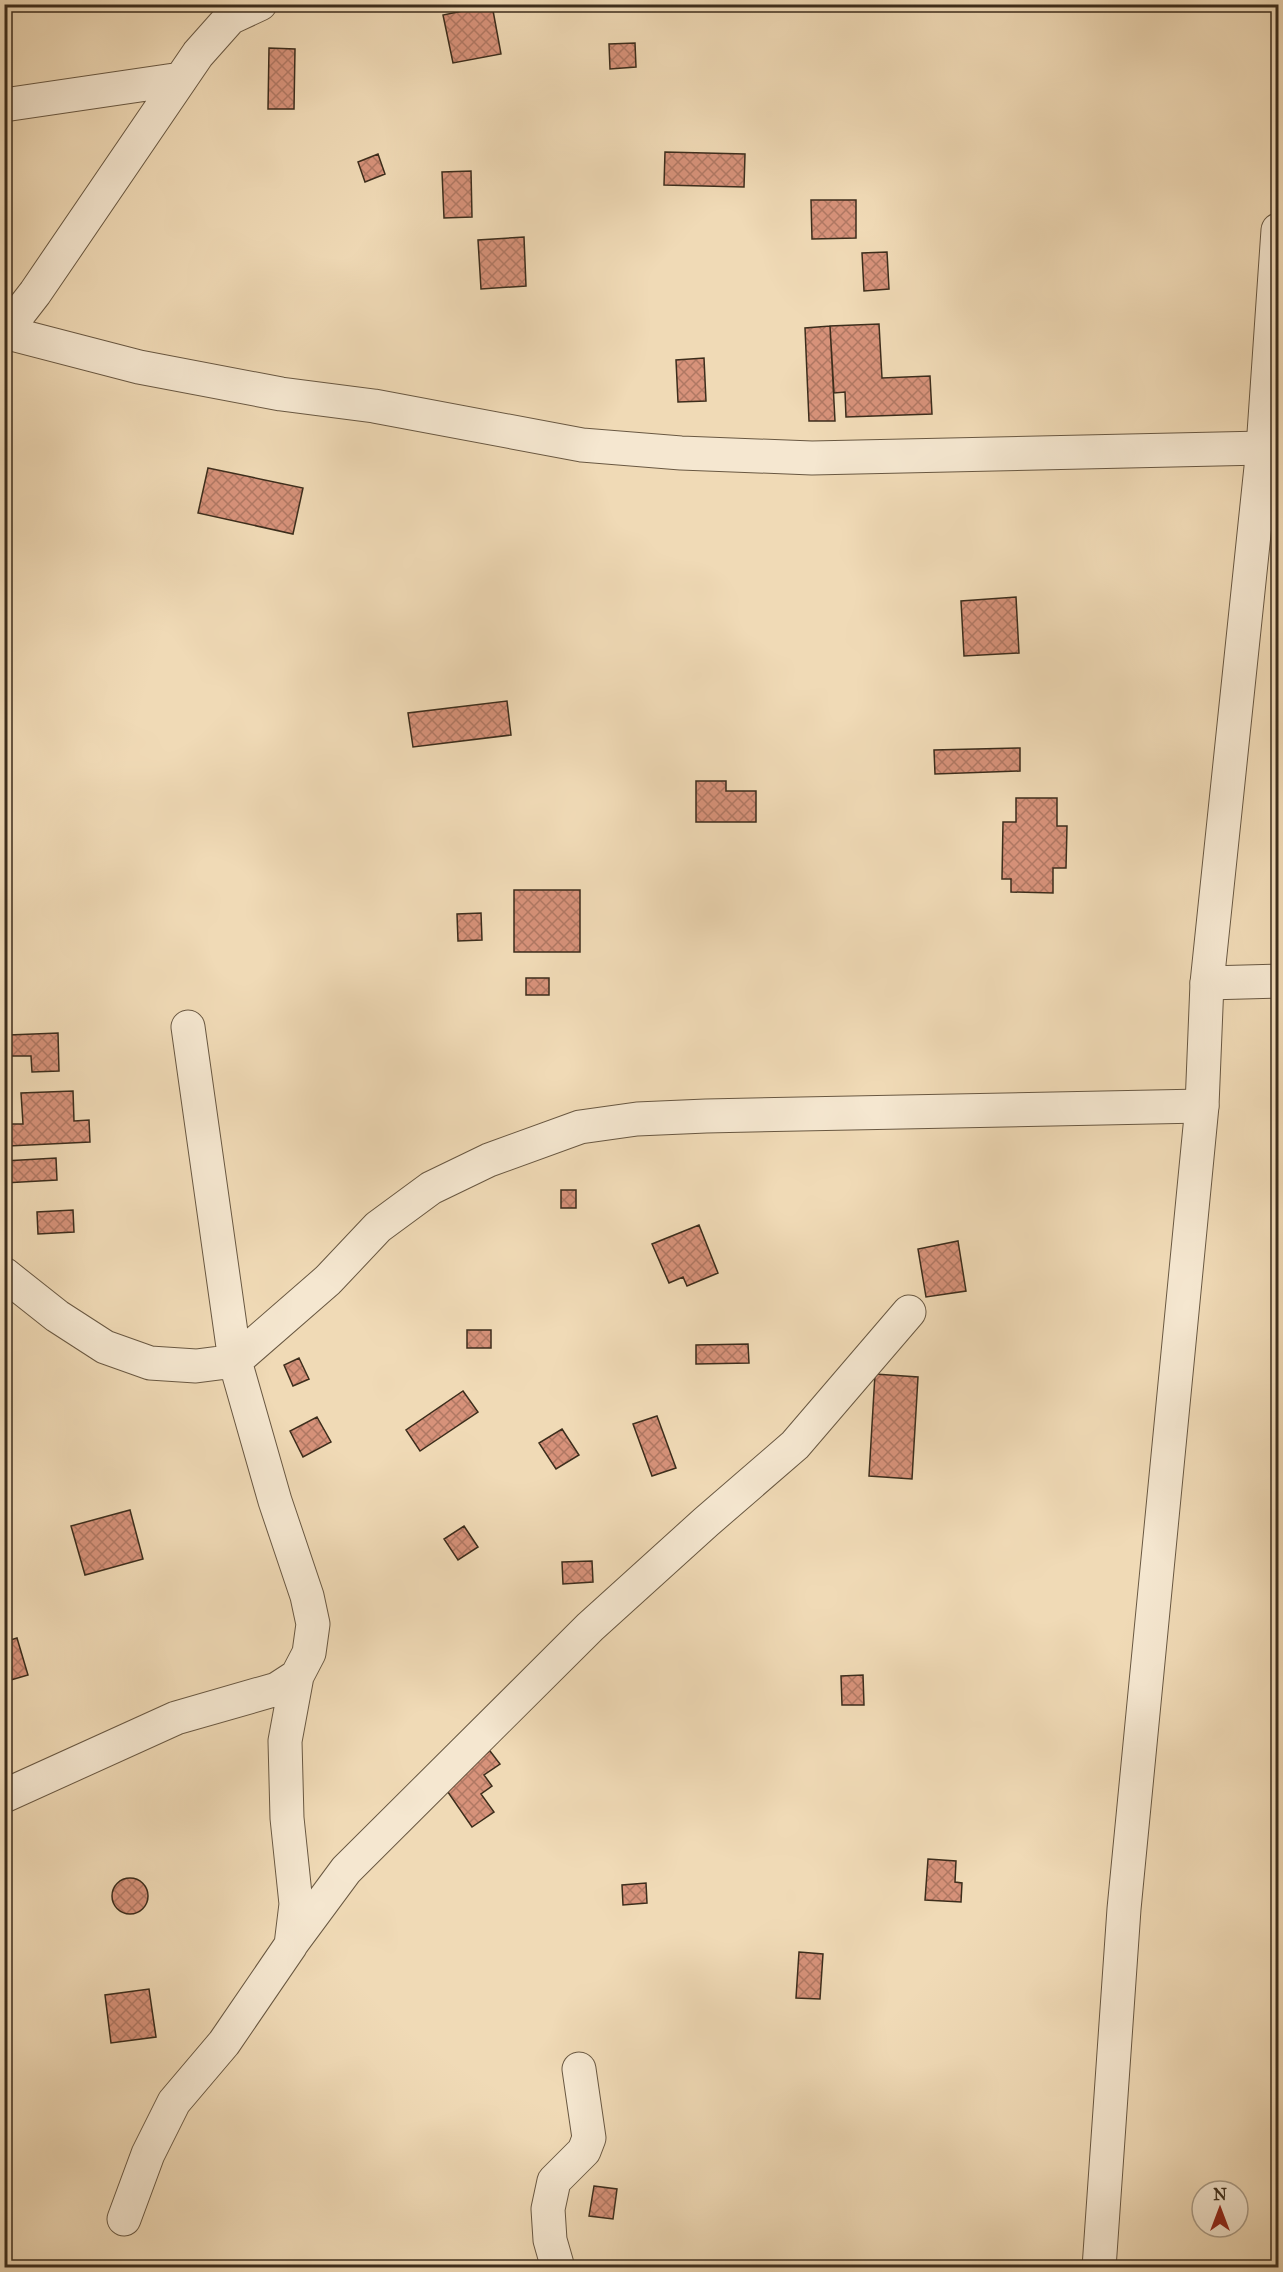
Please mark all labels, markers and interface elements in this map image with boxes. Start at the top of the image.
north arrow [1190,2179,1250,2239]
text: N [1213,2185,1227,2204]

